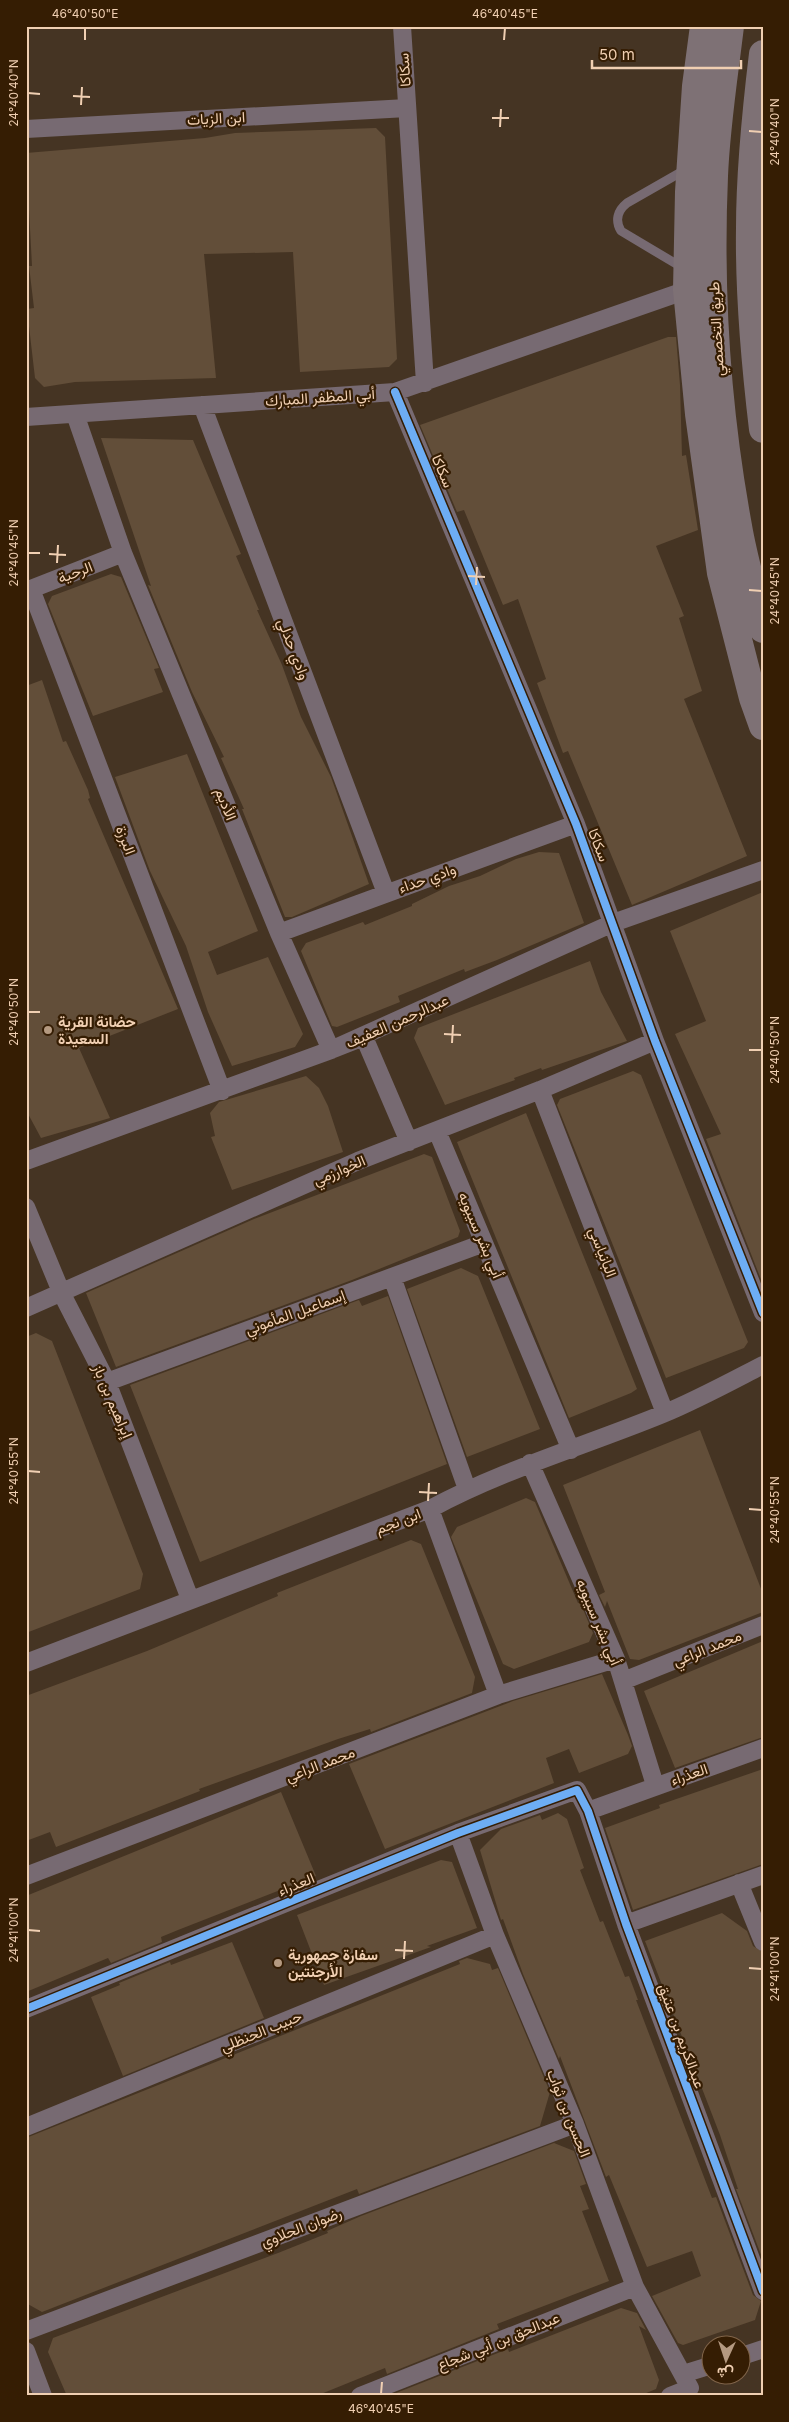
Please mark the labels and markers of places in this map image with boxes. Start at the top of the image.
place label: حضانة القرية السعيدة [58,1012,136,1048]
marker: حضانة القرية السعيدة [42,1024,54,1036]
place label: سفارة جمهورية الأرجنتين [288,1945,378,1981]
marker: سفارة جمهورية الأرجنتين [272,1957,284,1969]

